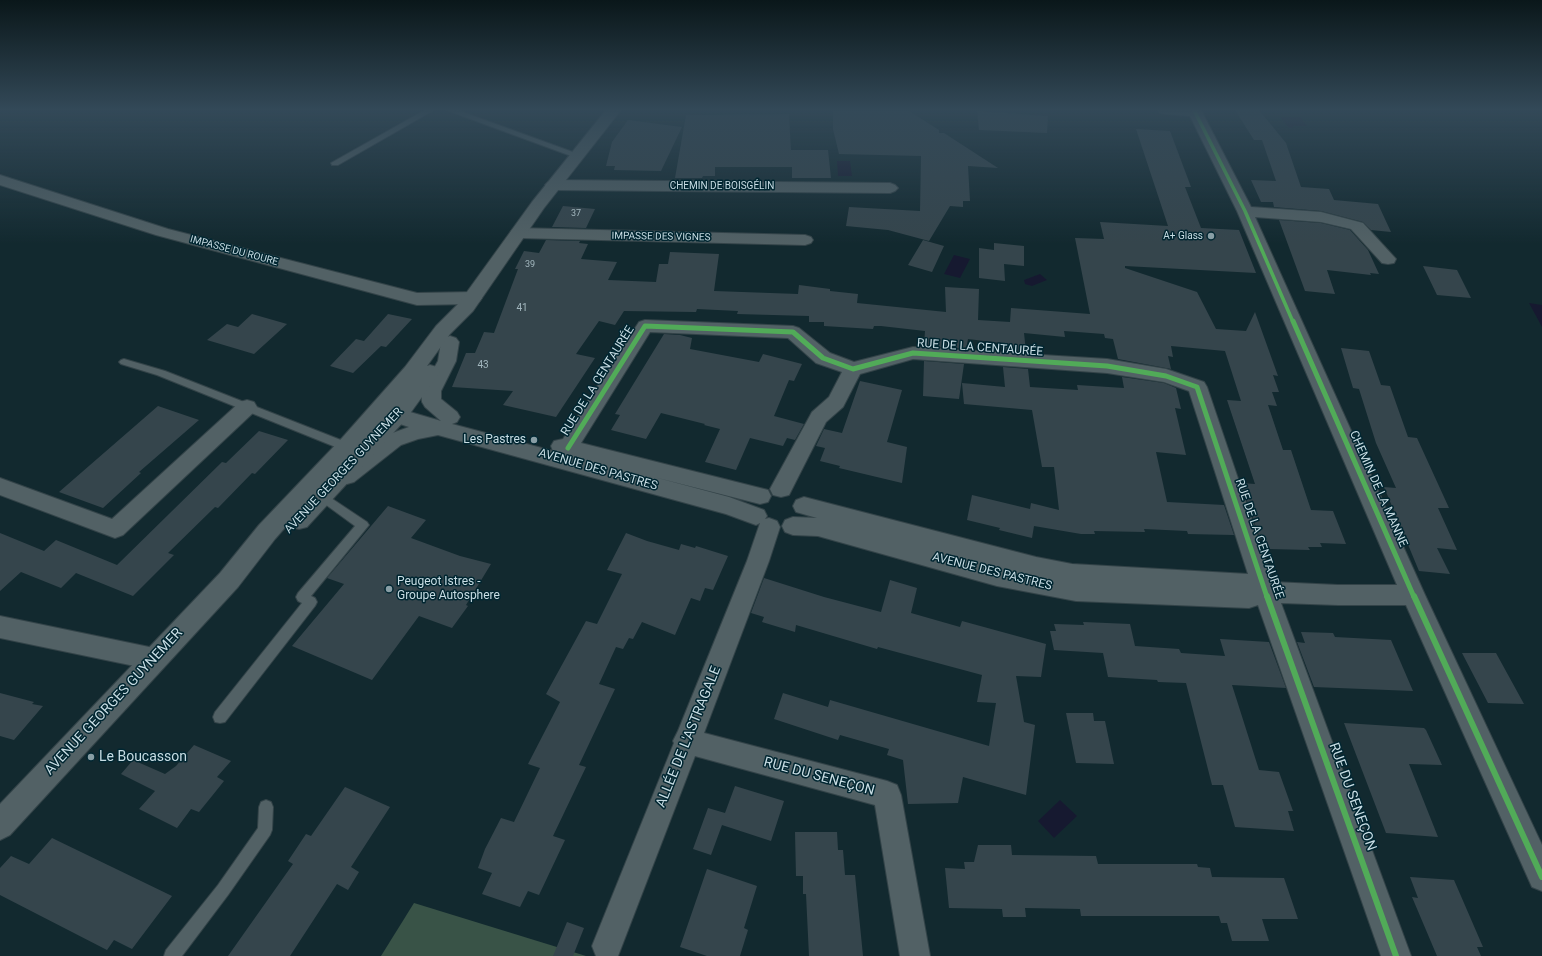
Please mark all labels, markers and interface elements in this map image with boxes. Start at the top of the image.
street label: CHEMIN DE BOISGÉLIN [670,180,774,192]
house number: 37 [571,209,581,219]
street label: IMPASSE DES VIGNES [611,230,711,244]
place label: A+ Glass [1163,230,1203,242]
marker: A+ Glass [1206,231,1216,241]
street label: IMPASSE DU ROURE [189,233,279,269]
house number: 39 [525,260,535,270]
house number: 41 [516,302,528,314]
street label: RUE DE LA CENTAURÉE [558,324,638,438]
street label: RUE DE LA CENTAURÉE [917,336,1043,360]
house number: 43 [477,359,489,371]
street label: AVENUE GEORGES GUYNEMER [282,405,406,537]
street label: CHEMIN DE LA MANNE [1346,429,1410,549]
place label: Les Pastres [463,433,526,447]
marker: Les Pastres [529,435,539,445]
street label: AVENUE DES PASTRES [537,446,659,494]
street label: RUE DE LA CENTAURÉE [1232,477,1286,601]
street label: AVENUE DES PASTRES [931,550,1053,594]
place label: Peugeot Istres - Groupe Autosphere [397,575,500,603]
marker: Peugeot Istres - Groupe Autosphere [384,584,394,594]
street label: AVENUE GEORGES GUYNEMER [41,625,187,779]
street label: ALLÉE DE L'ASTRAGALE [653,664,725,810]
street label: RUE DU SENEÇON [1325,741,1379,853]
place label: Le Boucasson [99,749,187,765]
marker: Le Boucasson [86,752,96,762]
street label: RUE DU SENEÇON [762,754,876,800]

